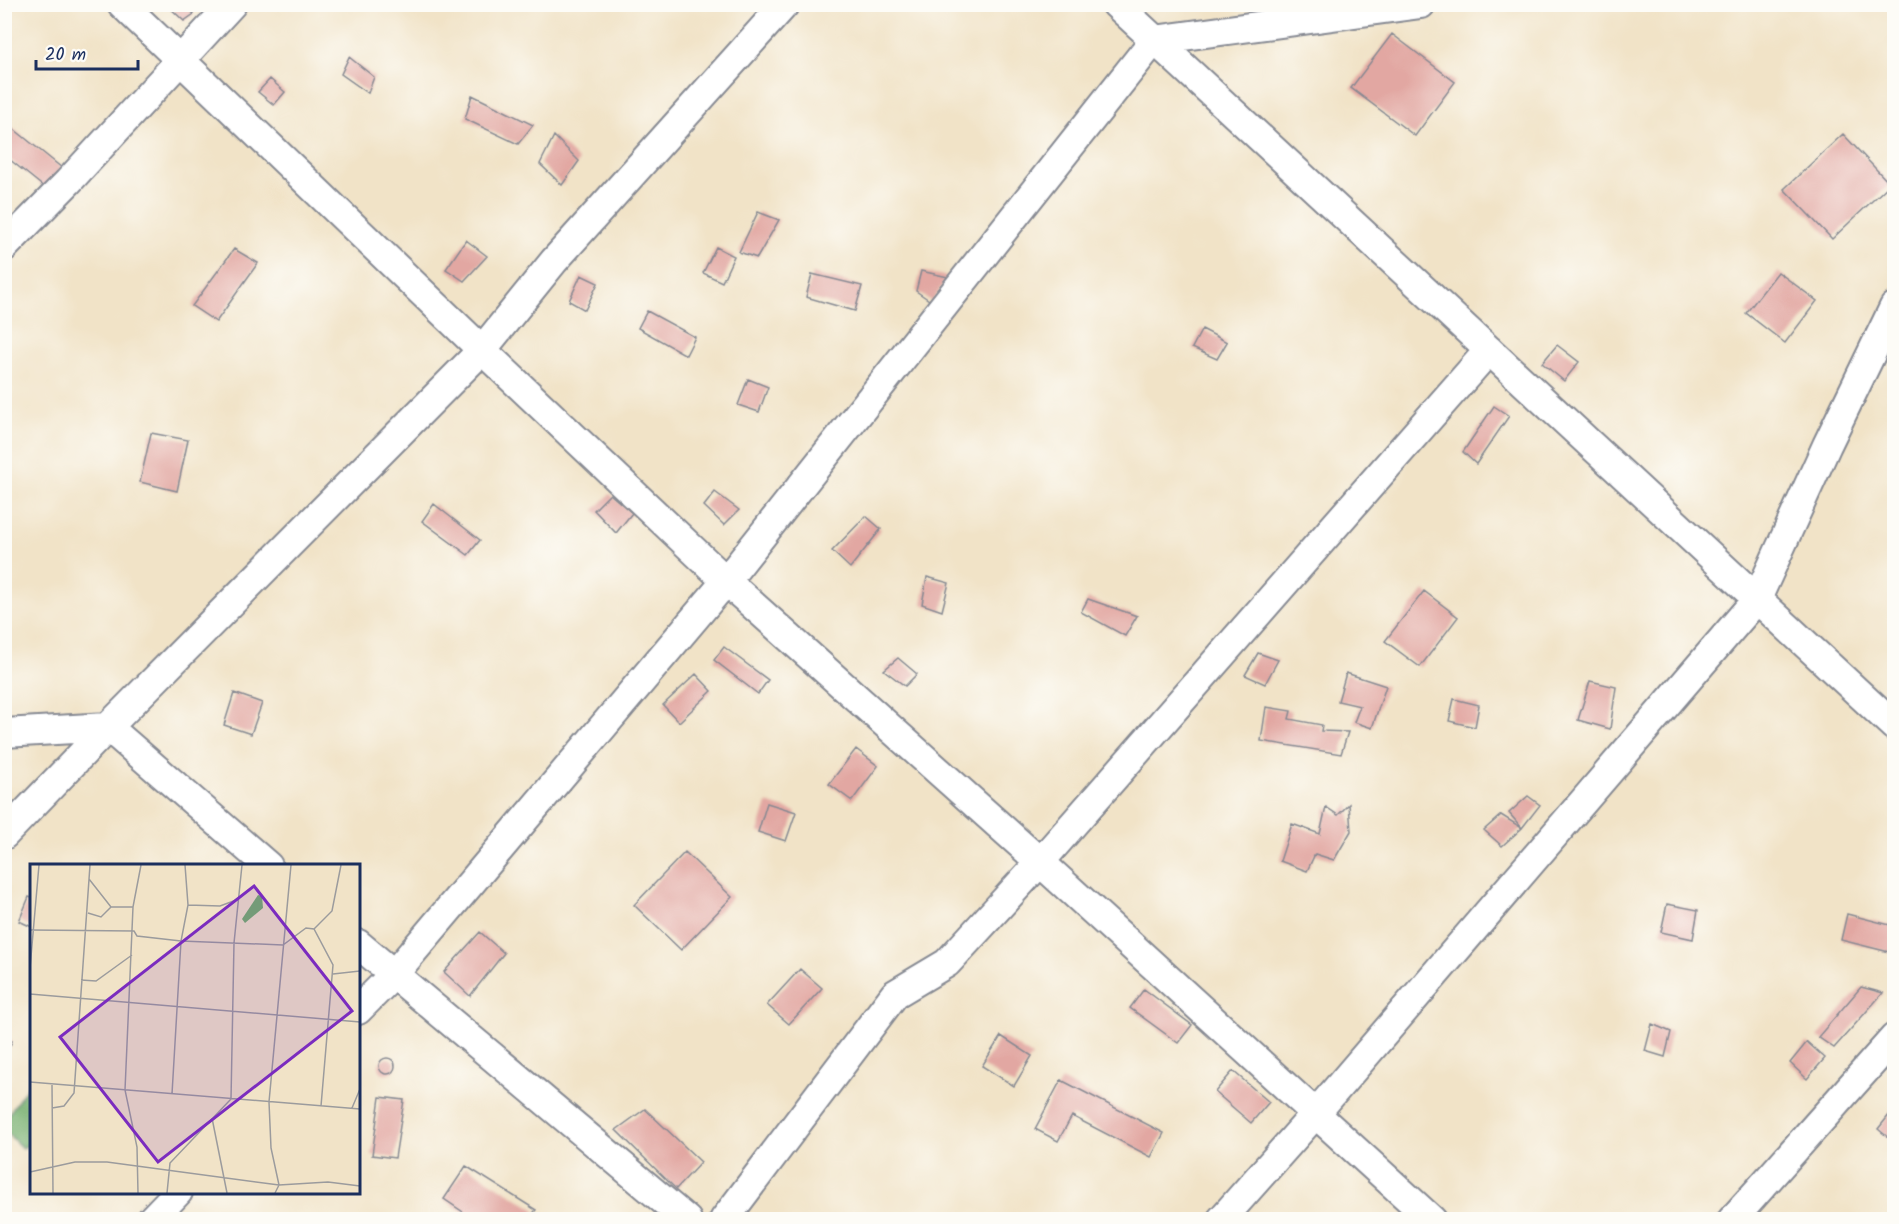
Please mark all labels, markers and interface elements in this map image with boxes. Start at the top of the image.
scale bar [36,33,138,71]
text: 20 m [45,41,86,70]
inset map [30,864,360,1194]

